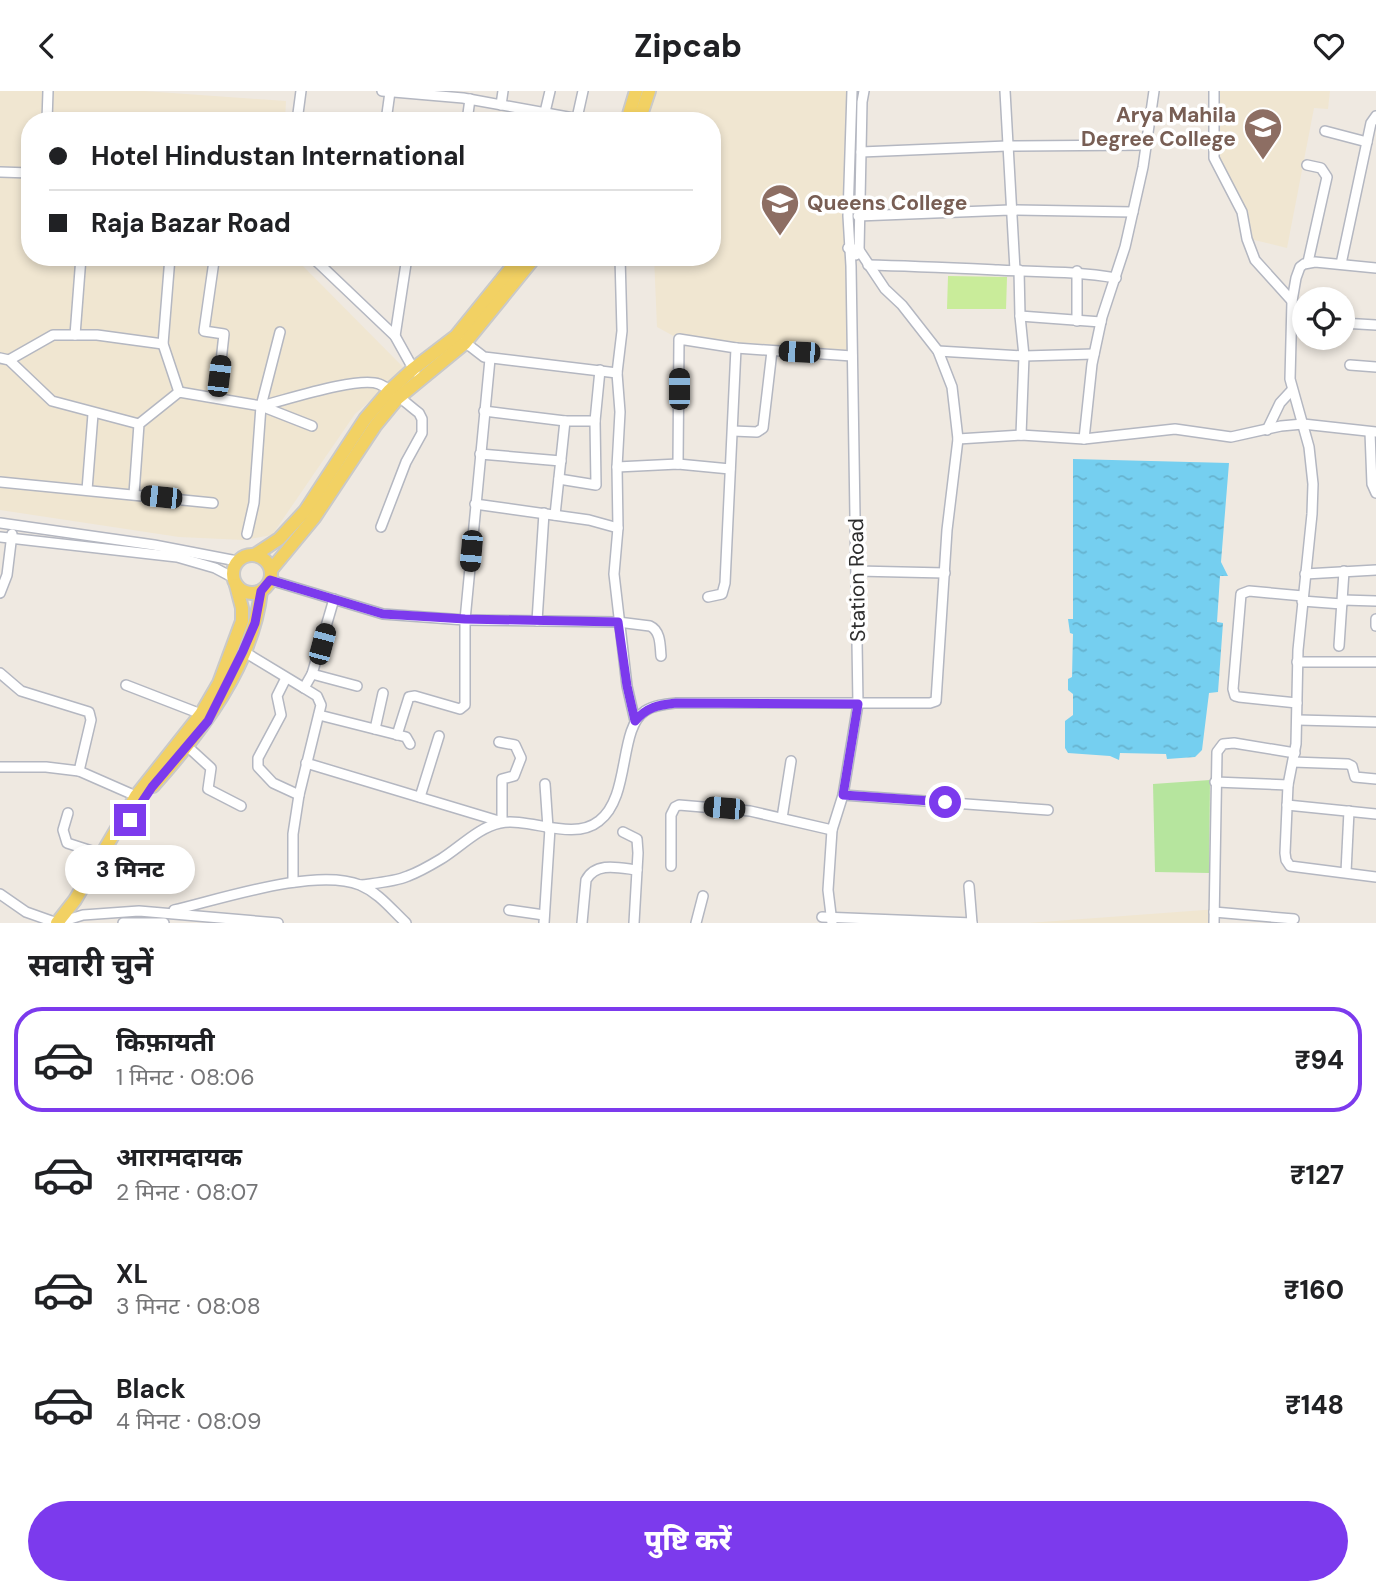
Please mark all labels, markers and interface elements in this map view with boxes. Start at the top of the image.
text: Zipcab [634,25,742,67]
icon: back [28,27,66,65]
icon: heart [1310,27,1348,65]
place label: Arya Mahila Degree College [1081,101,1236,153]
school or university icon: Arya Mahila Degree College [1242,106,1284,161]
text: Hotel Hindustan International [91,139,465,173]
school or university icon: Queens College [759,182,801,237]
place label: Queens College [807,189,967,217]
text: Raja Bazar Road [91,206,291,240]
map controls [1292,287,1355,350]
button: locate [1292,287,1355,350]
car [778,340,821,364]
car [207,354,232,398]
car [669,368,690,410]
car [140,484,183,510]
street label: Station Road [842,518,872,642]
car [459,529,484,573]
car [307,621,338,667]
route start [929,786,961,818]
car [703,796,746,820]
route end [114,804,146,836]
callout: 3 मिनट [65,845,195,893]
text: 3 मिनट [96,854,164,884]
text: सवारी चुनें [28,944,153,986]
text: किफ़ायती [116,1025,215,1059]
icon: car [32,1028,95,1091]
text: ₹94 [1295,1043,1344,1077]
text: 1 मिनट · 08:06 [116,1062,255,1092]
text: आरामदायक [116,1140,242,1174]
icon: car [32,1143,95,1206]
text: ₹127 [1290,1158,1344,1192]
text: 2 मिनट · 08:07 [116,1177,258,1207]
text: XL [116,1257,148,1291]
icon: car [32,1258,95,1321]
text: ₹160 [1284,1273,1344,1307]
text: 3 मिनट · 08:08 [116,1291,261,1321]
text: Black [116,1372,186,1406]
icon: car [32,1373,95,1436]
text: ₹148 [1285,1388,1344,1422]
text: 4 मिनट · 08:09 [116,1406,261,1436]
button: पुष्टि करें [28,1501,1348,1581]

